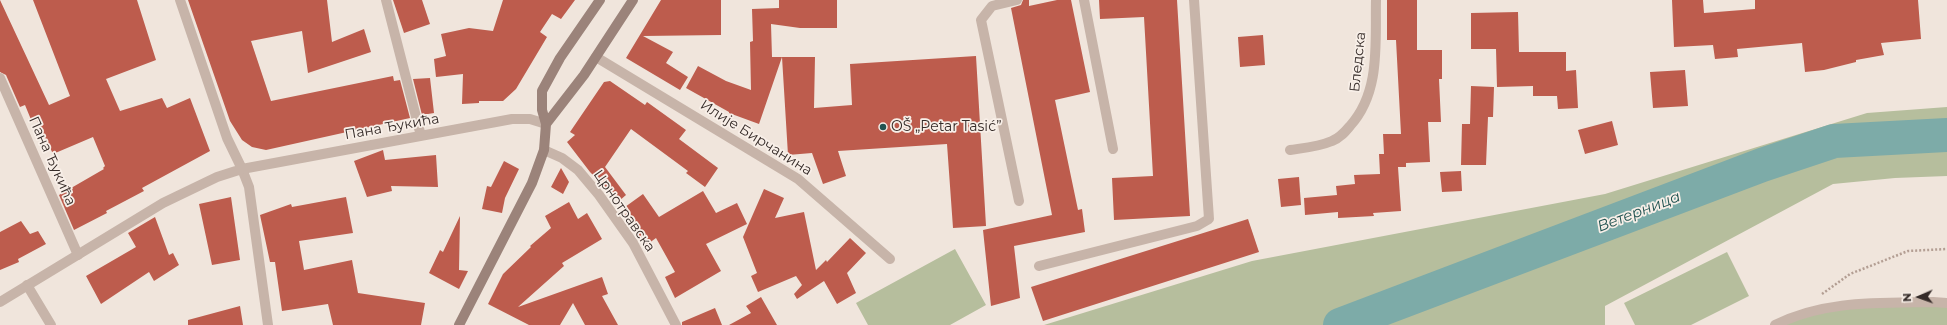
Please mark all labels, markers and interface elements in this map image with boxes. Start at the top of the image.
street label: Бледска [1346,31,1370,93]
street label: Илије Бирчанина [697,97,815,179]
street label: Пана Ђукића [343,110,441,144]
street label: Пана Ђукића [25,114,79,208]
place label: OŠ „Petar Tasić” [891,119,1002,135]
marker: OŠ „Petar Tasić” [878,122,888,132]
street label: Црнотравска [590,167,658,255]
water label: Ветерница [1595,188,1683,236]
north arrow [1899,277,1939,317]
text: N [1900,293,1914,302]

